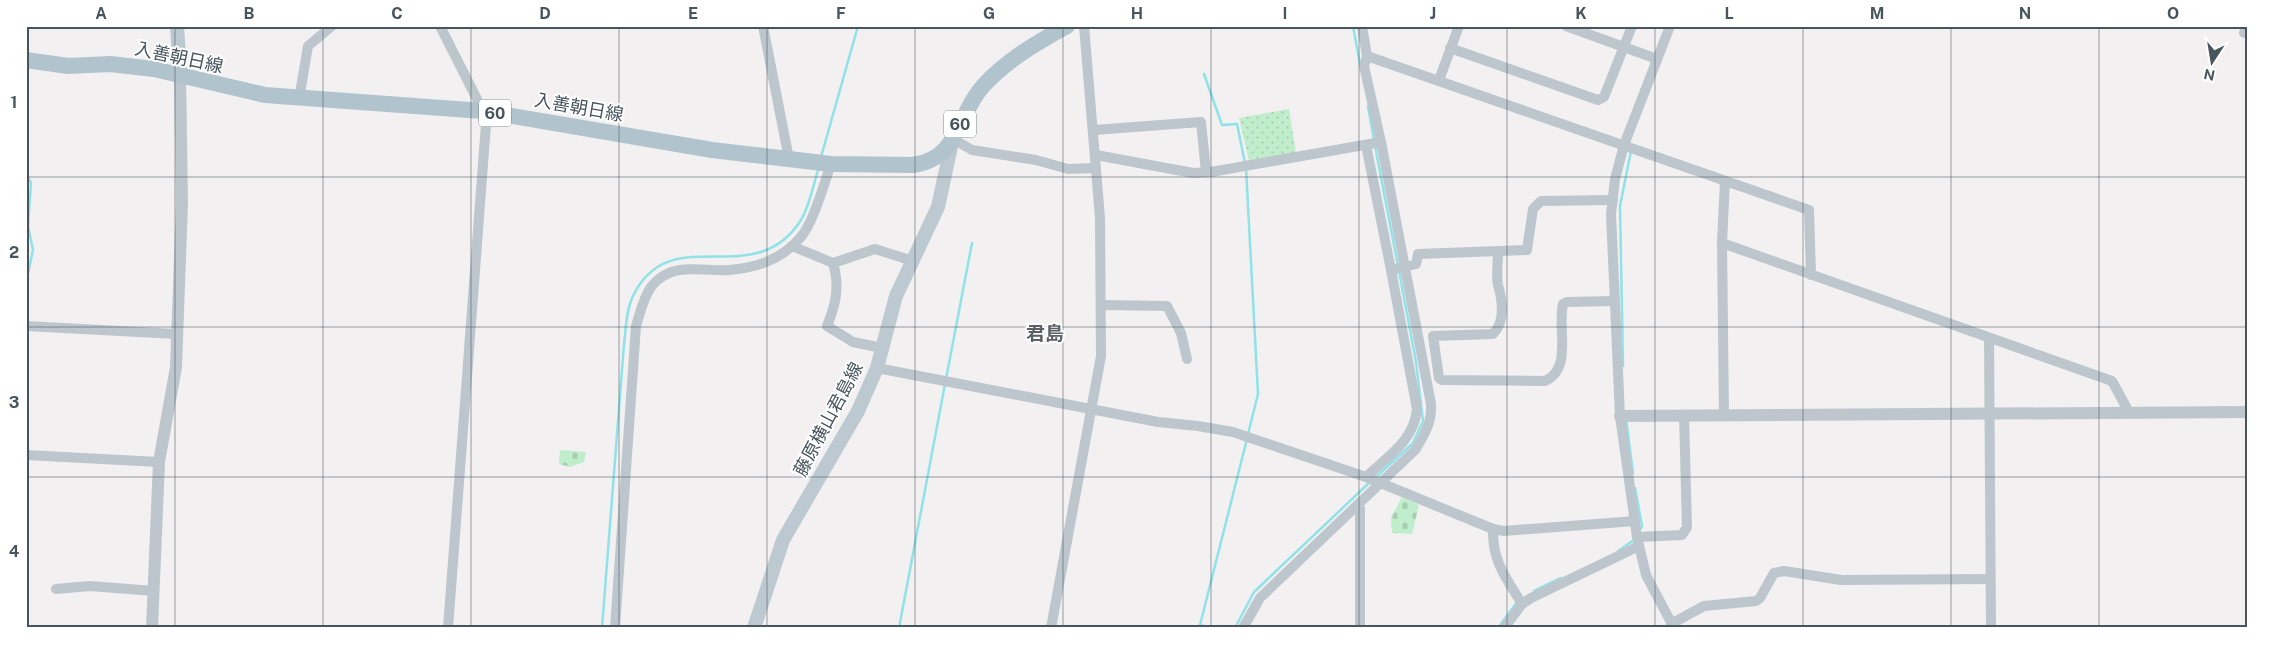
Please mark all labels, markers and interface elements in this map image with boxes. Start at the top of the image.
text: A [95,4,107,23]
text: B [244,4,255,23]
text: C [391,4,403,23]
text: D [539,4,551,23]
text: E [688,4,698,23]
text: F [836,4,846,23]
text: G [983,4,995,23]
text: H [1131,4,1143,23]
text: I [1283,4,1287,23]
text: J [1430,4,1436,23]
text: K [1575,4,1587,23]
text: L [1724,4,1734,23]
text: M [1870,4,1884,23]
text: N [2019,4,2031,23]
text: O [2167,4,2179,23]
street label: 入善朝日線 [133,37,225,77]
north arrow [2186,38,2236,88]
text: N [2202,66,2216,84]
street label: 入善朝日線 [533,89,625,125]
text: 1 [11,93,17,112]
road number: 60 [479,100,511,126]
road number: 60 [944,110,976,138]
text: 2 [9,243,19,262]
district label: 君島 [1026,322,1064,344]
street label: 藤原横山君島線 [789,358,867,480]
text: 3 [9,393,19,412]
text: 4 [9,542,20,561]

